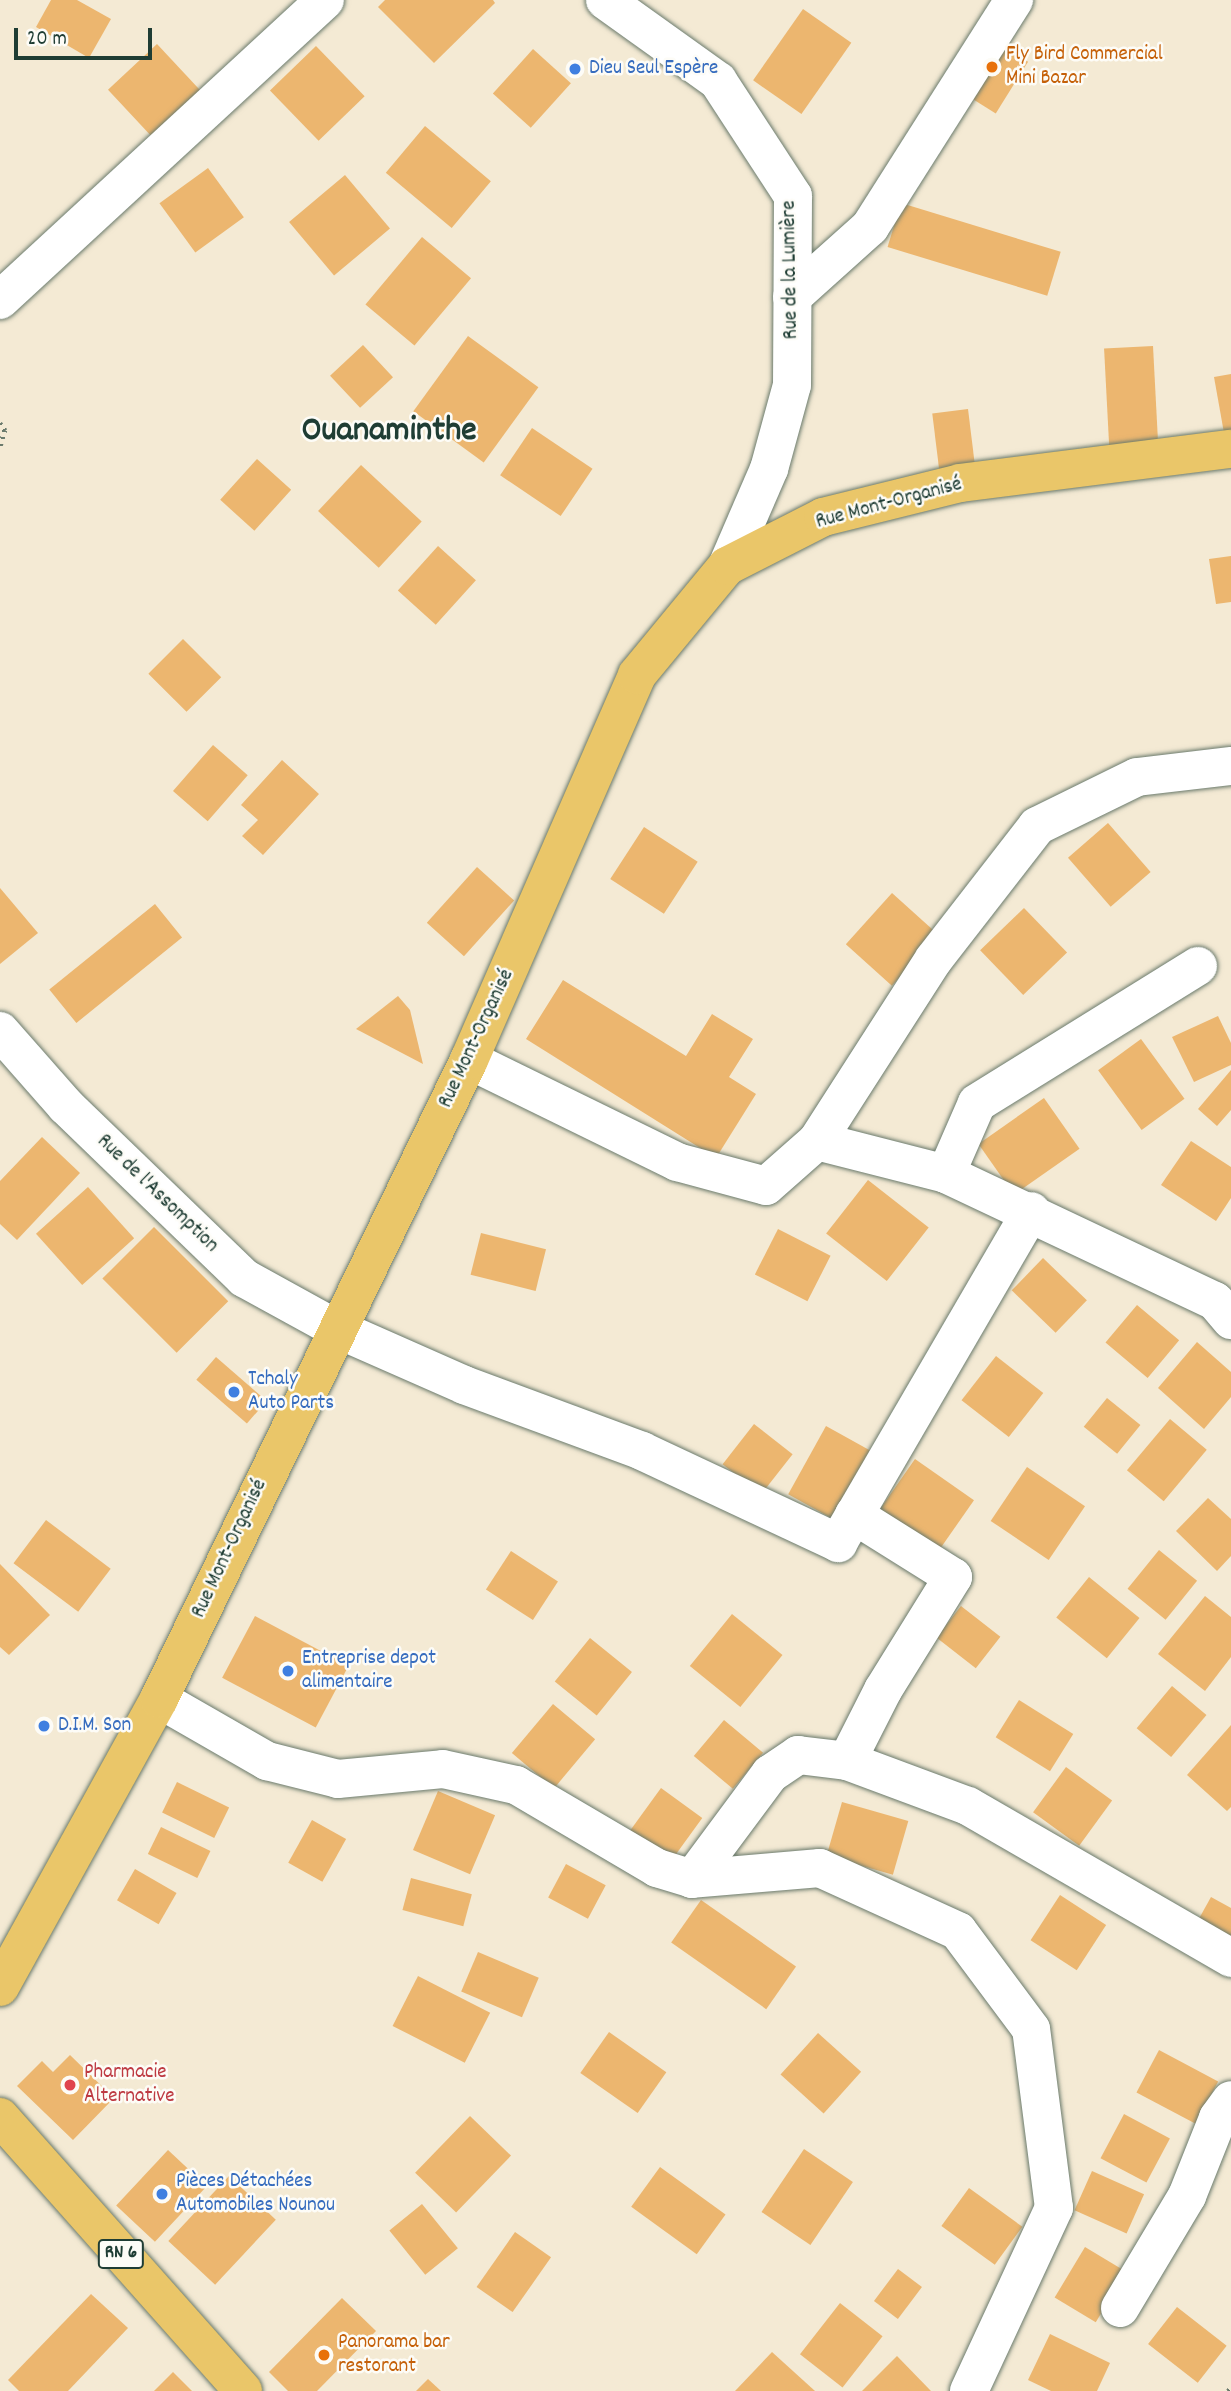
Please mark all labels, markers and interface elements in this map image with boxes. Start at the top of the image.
scale bar [18,14,156,58]
text: 20 m [27,25,67,55]
place label: Fly Bird Commercial Mini Bazar [1006,42,1163,92]
place label: Dieu Seul Espère [589,56,718,82]
marker: Fly Bird Commercial Mini Bazar [984,59,1000,75]
marker: Dieu Seul Espère [567,61,583,77]
street label: Rue de la Lumière [777,200,805,340]
district label: Ouanaminthe [301,411,477,453]
street label: Rue Mont-Organisé [813,472,965,536]
street label: Rue Mont-Organisé [434,966,520,1112]
street label: Rue de l'Assomption [91,1130,223,1258]
place label: Tchaly Auto Parts [248,1367,334,1417]
marker: Tchaly Auto Parts [226,1384,242,1400]
street label: Rue Mont-Organisé [187,1476,273,1622]
place label: Entreprise depot alimentaire [302,1646,436,1696]
marker: Entreprise depot alimentaire [280,1663,296,1679]
place label: D.I.M. Son [58,1713,131,1739]
marker: D.I.M. Son [36,1718,52,1734]
place label: Pharmacie Alternative [84,2060,174,2110]
marker: Pharmacie Alternative [62,2077,78,2093]
place label: Pièces Détachées Automobiles Nounou [176,2169,335,2219]
marker: Pièces Détachées Automobiles Nounou [154,2186,170,2202]
road number: RN 6 [96,2238,146,2270]
place label: Panorama bar restorant [338,2330,450,2380]
marker: Panorama bar restorant [316,2347,332,2363]

